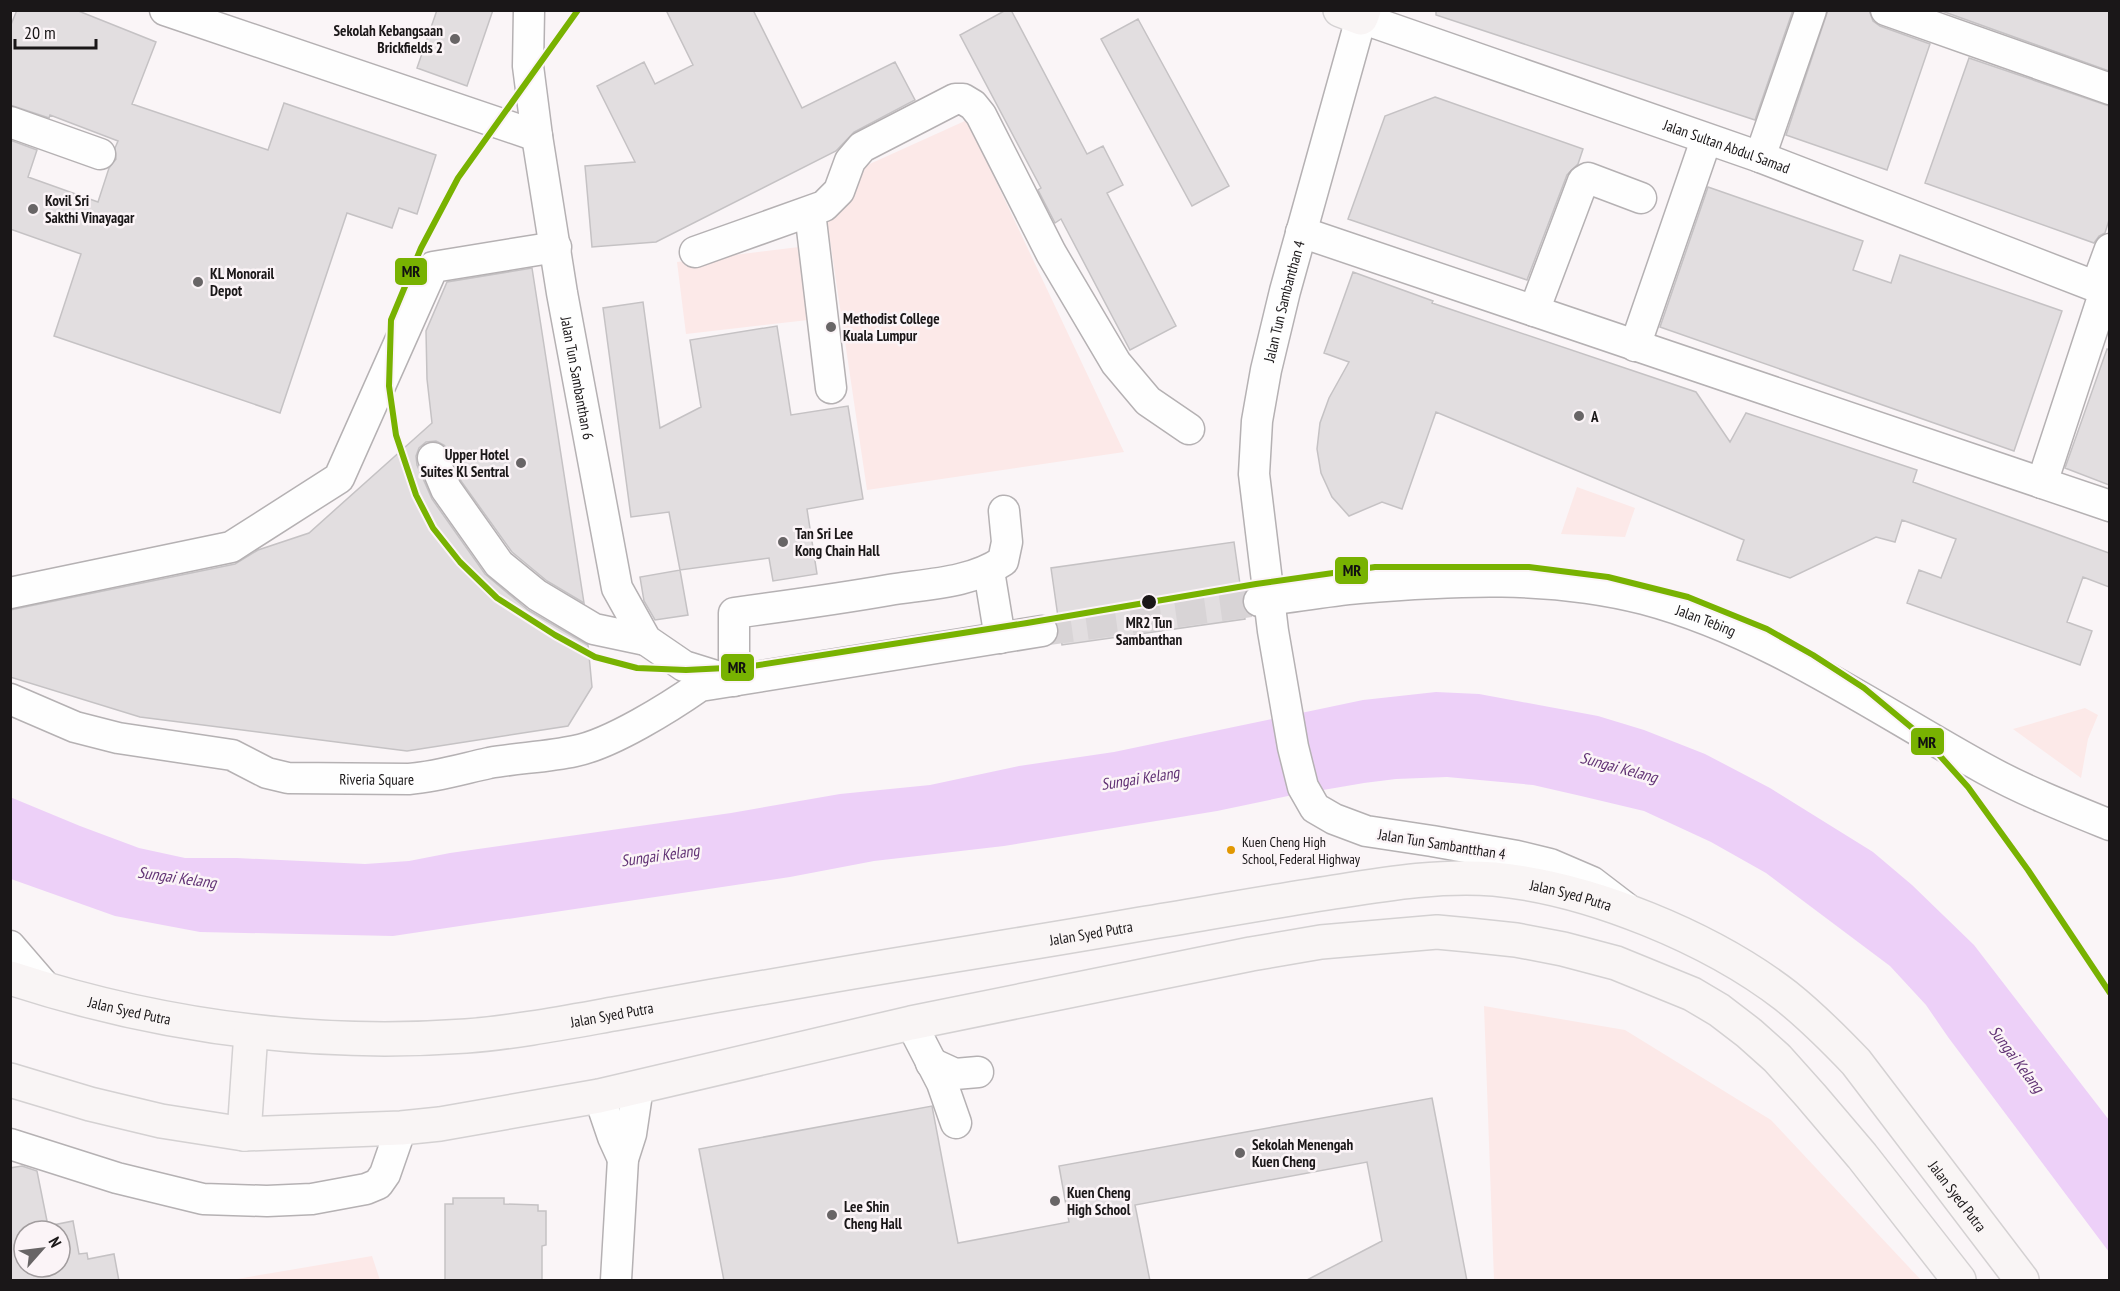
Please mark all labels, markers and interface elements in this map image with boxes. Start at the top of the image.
scale bar [15,12,96,50]
text: 20 m [24,21,56,44]
place label: Sekolah Kebangsaan Brickfields 2 [333,21,443,57]
marker: Sekolah Kebangsaan Brickfields 2 [448,32,462,46]
street label: Jalan Sultan Abdul Samad [1660,114,1793,177]
place label: Kovil Sri Sakthi Vinayagar [45,191,135,227]
marker: Kovil Sri Sakthi Vinayagar [26,202,40,216]
street label: Jalan Tun Sambanthan 4 [1259,238,1308,365]
line badge: MR [394,257,428,286]
text: MR [402,261,420,281]
place label: KL Monorail Depot [210,264,275,300]
marker: KL Monorail Depot [191,275,205,289]
place label: Methodist College Kuala Lumpur [843,309,940,345]
street label: Jalan Tun Sambanthan 6 [557,314,599,441]
marker: Methodist College Kuala Lumpur [824,320,838,334]
place label: A [1590,407,1599,426]
marker: A [1572,409,1586,423]
place label: Upper Hotel Suites Kl Sentral [420,445,509,481]
marker: Upper Hotel Suites Kl Sentral [514,456,528,470]
place label: Tan Sri Lee Kong Chain Hall [795,524,880,560]
marker: Tan Sri Lee Kong Chain Hall [776,535,790,549]
line badge: MR [1334,556,1369,585]
text: MR [1343,560,1361,580]
marker: MR2 Tun Sambanthan [1140,593,1158,611]
street label: Jalan Tebing [1673,599,1739,640]
place label: MR2 Tun Sambanthan [1116,613,1182,649]
line badge: MR [720,653,755,682]
text: MR [728,657,746,677]
line badge: MR [1910,727,1945,756]
text: MR [1918,732,1936,752]
water label: Sungai Kelang [1578,747,1661,787]
water label: Sungai Kelang [1099,762,1182,794]
street label: Riveria Square [339,769,415,789]
street label: Jalan Tun Sambantthan 4 [1376,824,1507,863]
place label: Kuen Cheng High School, Federal Highway [1242,833,1361,868]
water label: Sungai Kelang [620,839,702,870]
marker: Kuen Cheng High School, Federal Highway [1225,844,1237,856]
water label: Sungai Kelang [137,862,219,893]
street label: Jalan Syed Putra [1528,875,1614,915]
street label: Jalan Syed Putra [1047,916,1134,949]
street label: Jalan Syed Putra [85,991,173,1028]
street label: Jalan Syed Putra [568,997,655,1031]
water label: Sungai Kelang [1985,1021,2049,1097]
place label: Sekolah Menengah Kuen Cheng [1252,1135,1353,1171]
marker: Sekolah Menengah Kuen Cheng [1233,1146,1247,1160]
street label: Jalan Syed Putra [1924,1156,1991,1235]
place label: Kuen Cheng High School [1067,1183,1131,1219]
marker: Kuen Cheng High School [1048,1194,1062,1208]
place label: Lee Shin Cheng Hall [844,1197,902,1233]
marker: Lee Shin Cheng Hall [825,1208,839,1222]
north arrow [12,1219,72,1279]
text: N [44,1233,66,1250]

